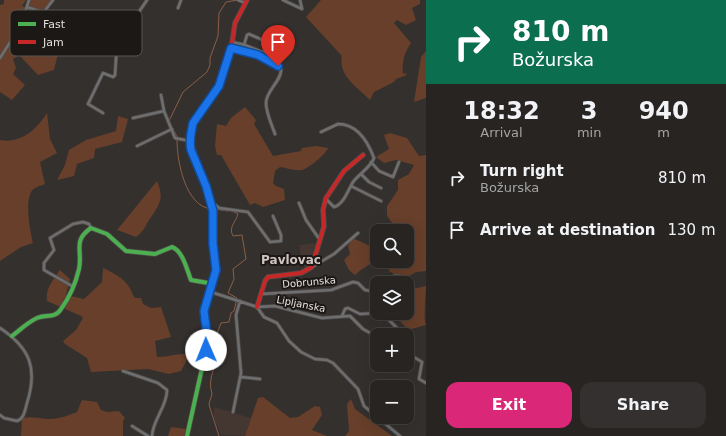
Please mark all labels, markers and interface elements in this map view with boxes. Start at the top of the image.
legend [10,10,142,56]
text: 810 m [512,15,609,48]
icon: right [446,16,498,68]
text: Fast [43,18,66,31]
pin [261,25,295,66]
icon: arrive [267,31,289,53]
text: Jam [42,36,64,49]
text: Božurska [512,49,594,70]
text: 18:32 [463,97,540,125]
text: 3 [581,97,597,125]
text: 940 [639,97,689,125]
text: Arrival [480,125,523,140]
text: min [577,125,601,140]
text: m [657,125,670,140]
text: Turn right [480,162,564,180]
icon: right [446,167,468,189]
text: 810 m [658,169,706,187]
text: Božurska [480,180,539,195]
icon: arrive [446,219,468,241]
text: Arrive at destination [480,221,655,239]
text: 130 m [667,221,716,239]
map controls [370,224,414,424]
button: search [370,224,414,268]
district label: Pavlovac [261,253,321,267]
street label: Dobrunska [282,274,336,290]
button: layers [370,276,414,320]
street label: Lipljanska [276,294,326,314]
button: + [370,328,414,372]
position arrow [185,329,227,371]
button: − [370,380,414,424]
button: Exit [446,382,572,428]
button: Share [580,382,706,428]

